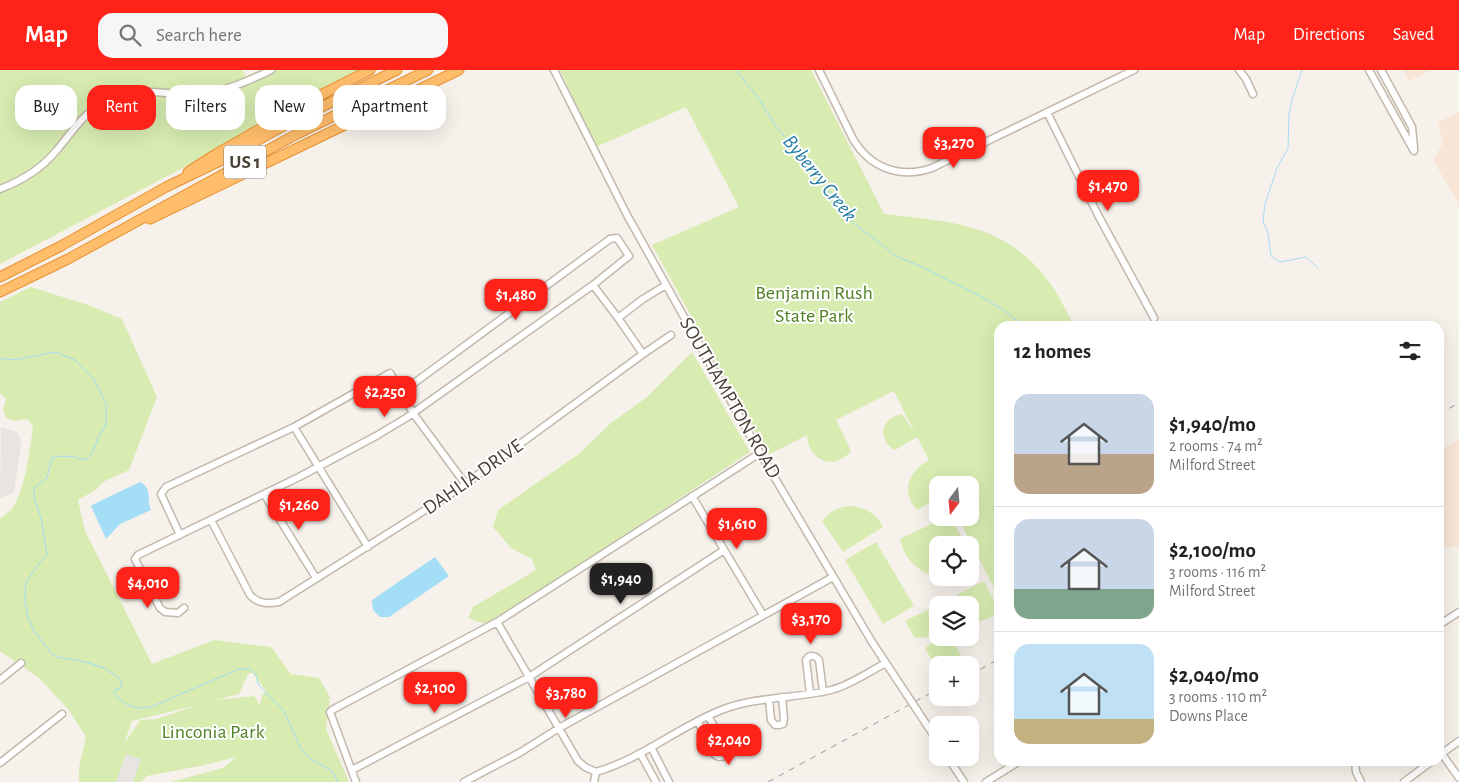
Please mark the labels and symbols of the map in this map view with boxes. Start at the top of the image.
pin: $3,270 [913,126,995,169]
water label: Byberry Creek [779,131,861,225]
road number: US 1 [224,145,266,178]
pin: $1,470 [1067,170,1149,212]
pin: $1,480 [475,278,557,321]
park label: Benjamin Rush State Park [755,283,873,326]
street label: SOUTHAMPTON ROAD [676,314,784,482]
pin: $2,250 [344,376,426,418]
street label: DAHLIA DRIVE [420,435,527,519]
north arrow [929,476,979,526]
pin: $1,260 [258,488,340,531]
pin: $1,610 [696,508,778,550]
pin: $1,940 [580,562,662,605]
pin: $4,010 [107,566,189,609]
pin: $3,170 [770,602,852,645]
pin: $2,100 [394,672,476,714]
pin: $3,780 [525,676,607,719]
park label: Linconia Park [161,722,265,742]
pin: $2,040 [688,724,770,766]

